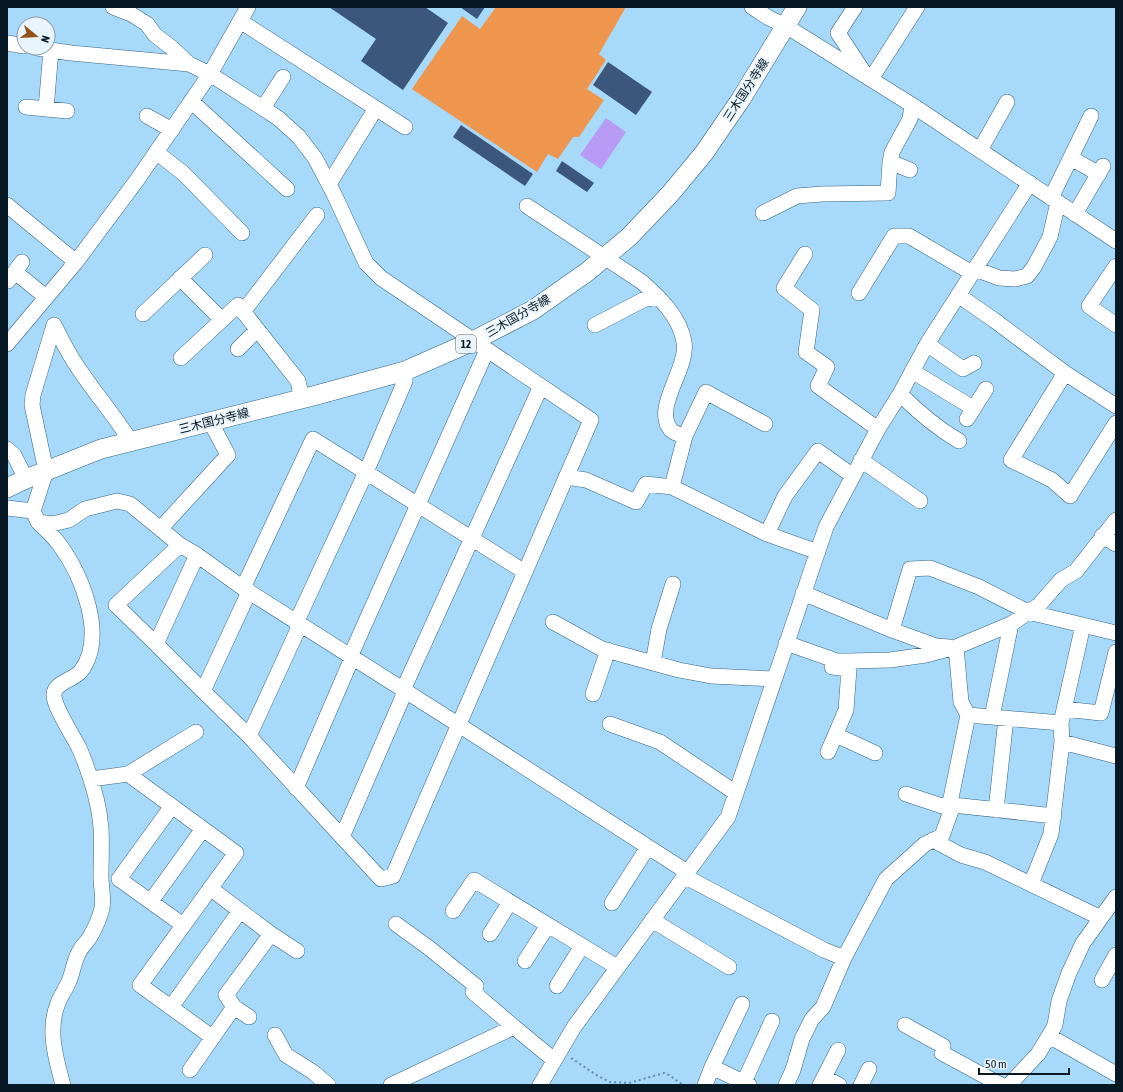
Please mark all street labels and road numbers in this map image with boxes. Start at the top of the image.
street label: 三木国分寺線 [721,56,771,124]
street label: 三木国分寺線 [483,292,553,340]
road number: 12 [456,335,476,353]
street label: 三木国分寺線 [177,405,251,437]

